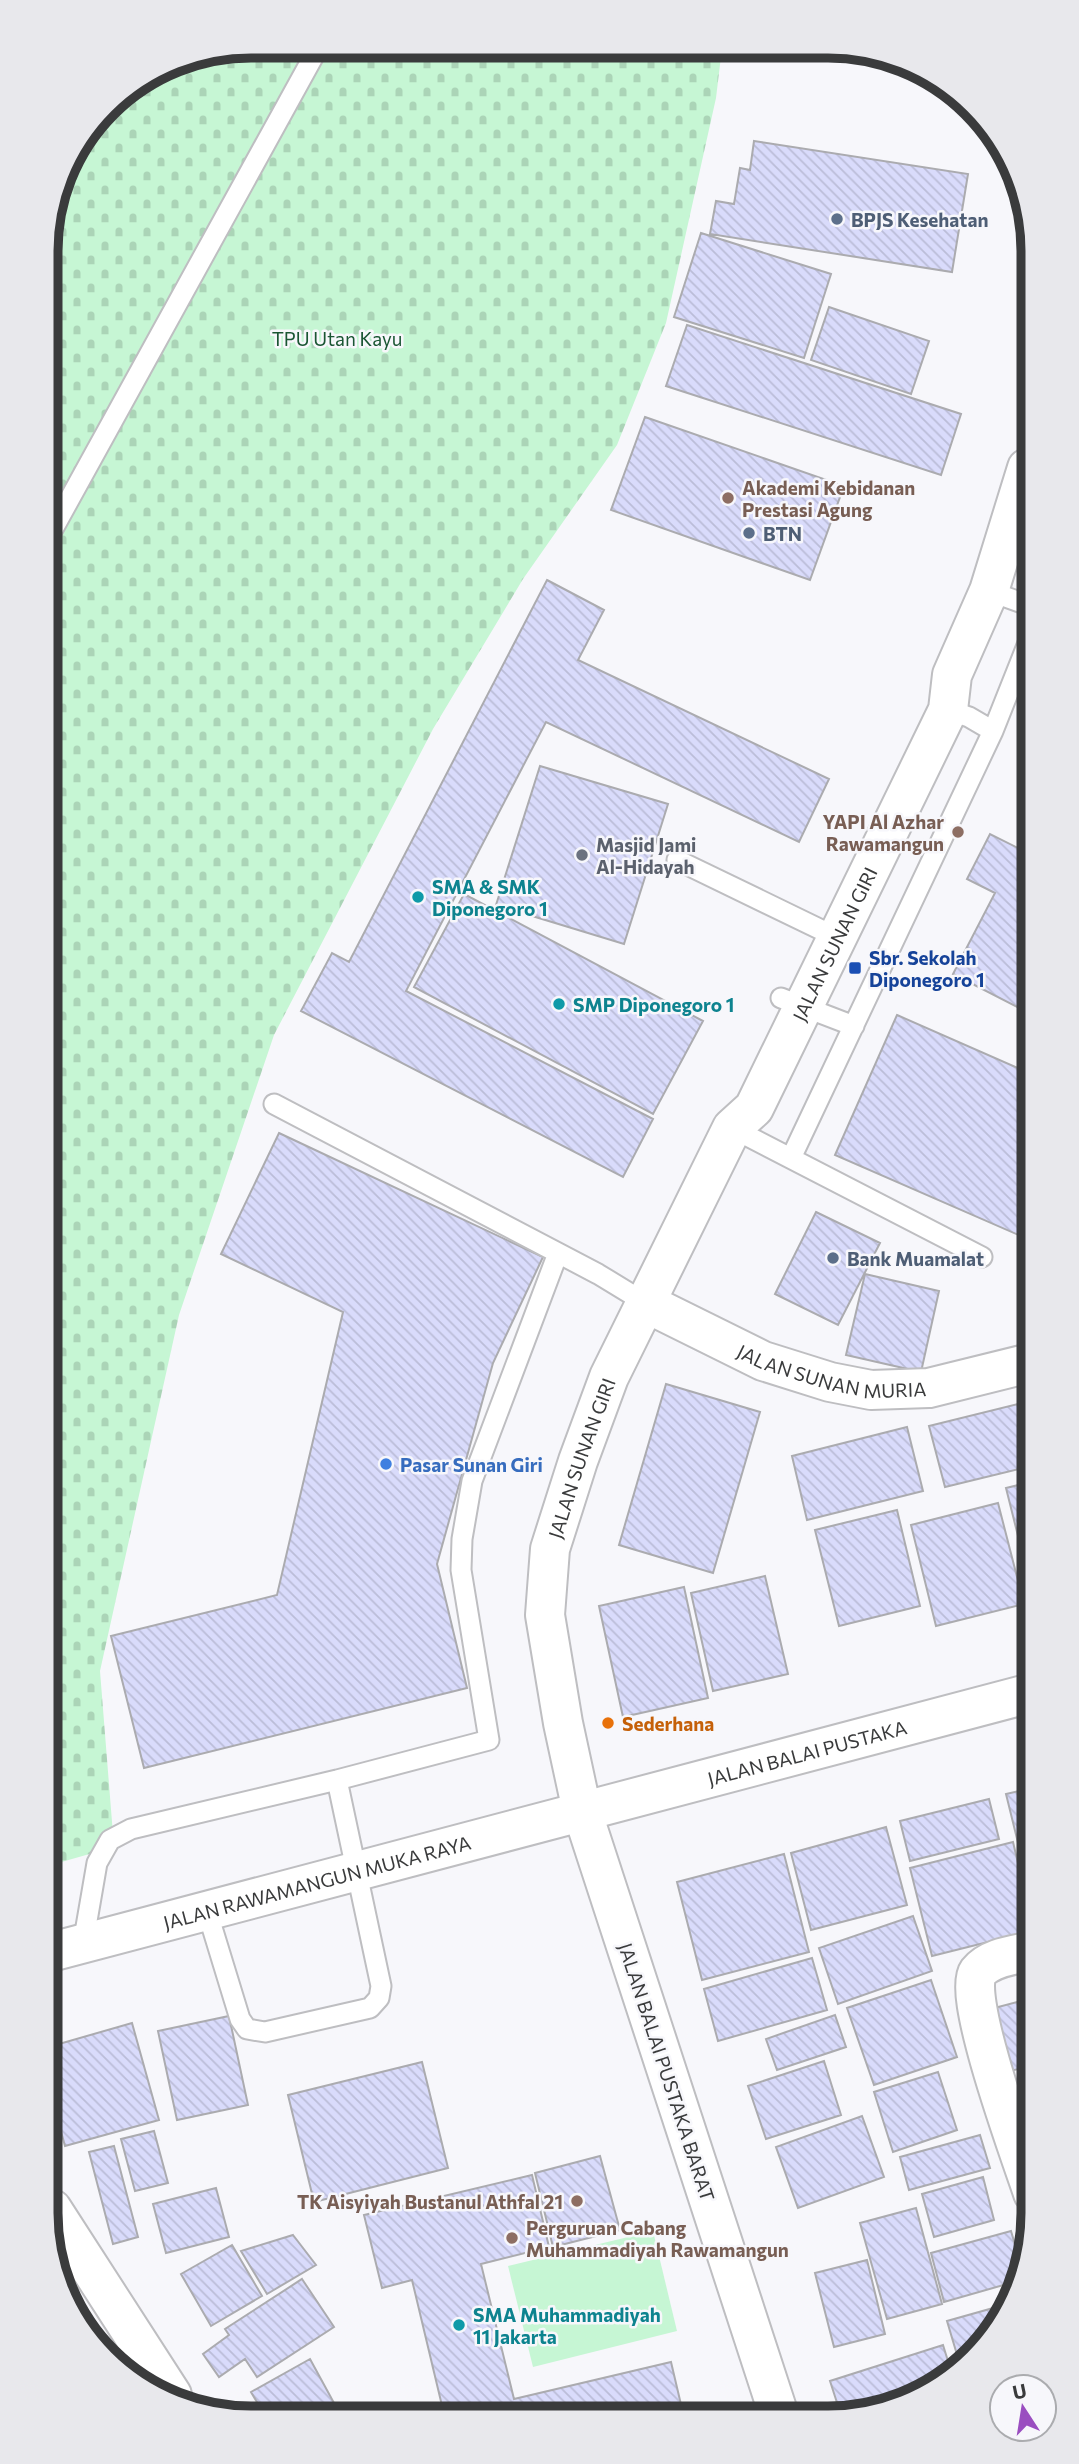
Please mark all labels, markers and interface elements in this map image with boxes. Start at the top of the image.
place label: BPJS Kesehatan [851,208,988,231]
marker: BPJS Kesehatan [829,211,845,227]
park label: TPU Utan Kayu [272,327,402,350]
place label: Akademi Kebidanan Prestasi Agung [742,476,915,521]
marker: Akademi Kebidanan Prestasi Agung [720,490,736,506]
place label: BTN [763,522,802,545]
marker: BTN [741,525,757,541]
place label: YAPI Al Azhar Rawamangun [823,810,944,855]
marker: YAPI Al Azhar Rawamangun [950,824,966,840]
place label: Masjid Jami Al-Hidayah [596,833,696,878]
marker: Masjid Jami Al-Hidayah [574,847,590,863]
street label: JALAN SUNAN GIRI [787,863,881,1024]
place label: SMA & SMK Diponegoro 1 [432,875,548,920]
marker: SMA & SMK Diponegoro 1 [410,889,426,905]
place label: Sbr. Sekolah Diponegoro 1 [869,946,985,991]
marker: Sbr. Sekolah Diponegoro 1 [847,960,863,976]
place label: SMP Diponegoro 1 [573,993,734,1016]
marker: SMP Diponegoro 1 [551,996,567,1012]
place label: Bank Muamalat [847,1247,984,1270]
marker: Bank Muamalat [825,1250,841,1266]
street label: JALAN SUNAN MURIA [734,1339,927,1402]
street label: JALAN SUNAN GIRI [543,1374,619,1541]
place label: Pasar Sunan Giri [400,1453,543,1476]
marker: Pasar Sunan Giri [378,1456,394,1472]
place label: Sederhana [622,1712,714,1735]
marker: Sederhana [600,1715,616,1731]
street label: JALAN BALAI PUSTAKA [705,1715,909,1790]
street label: JALAN RAWAMANGUN MUKA RAYA [161,1830,473,1933]
street label: JALAN BALAI PUSTAKA BARAT [614,1940,720,2204]
place label: TK Aisyiyah Bustanul Athfal 21 [297,2190,563,2213]
marker: TK Aisyiyah Bustanul Athfal 21 [569,2193,585,2209]
place label: Perguruan Cabang Muhammadiyah Rawamangun [526,2216,789,2261]
marker: Perguruan Cabang Muhammadiyah Rawamangun [504,2230,520,2246]
place label: SMA Muhammadiyah 11 Jakarta [473,2303,661,2348]
marker: SMA Muhammadiyah 11 Jakarta [451,2317,467,2333]
north arrow [988,2373,1058,2443]
text: U [1010,2378,1029,2404]

